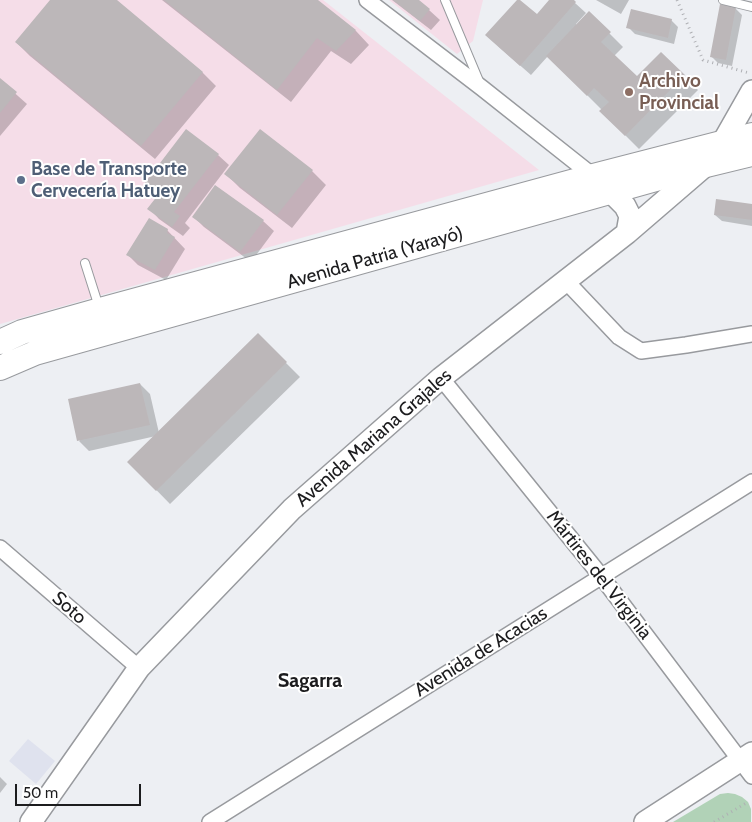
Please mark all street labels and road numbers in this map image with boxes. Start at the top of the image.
street label: Avenida Patria (Yarayó) [284,222,466,294]
street label: Avenida Mariana Grajales [291,364,457,512]
street label: Mártires del Virginia [542,506,656,644]
street label: Soto [47,587,91,629]
street label: Avenida de Acacias [411,602,551,702]

